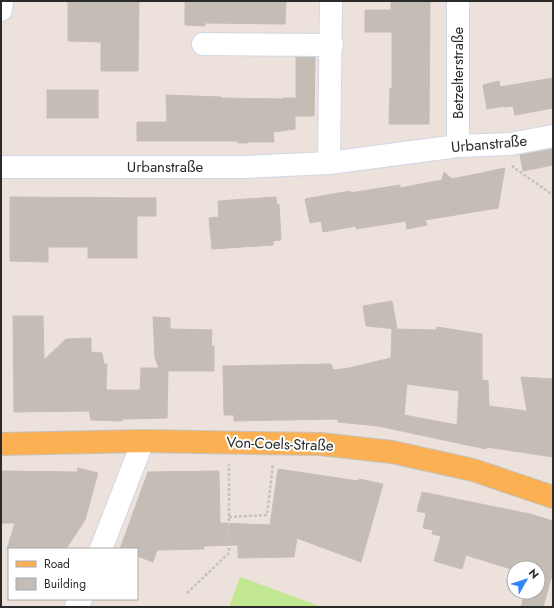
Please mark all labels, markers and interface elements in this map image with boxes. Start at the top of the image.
street label: Betzelterstraße [447,27,469,119]
street label: Urbanstraße [450,130,528,158]
street label: Urbanstraße [127,156,203,178]
street label: Von-Coels-Straße [226,431,334,457]
legend [8,548,138,600]
text: Road [44,555,70,573]
north arrow [506,560,546,600]
text: N [525,565,543,582]
text: Building [44,575,86,593]

